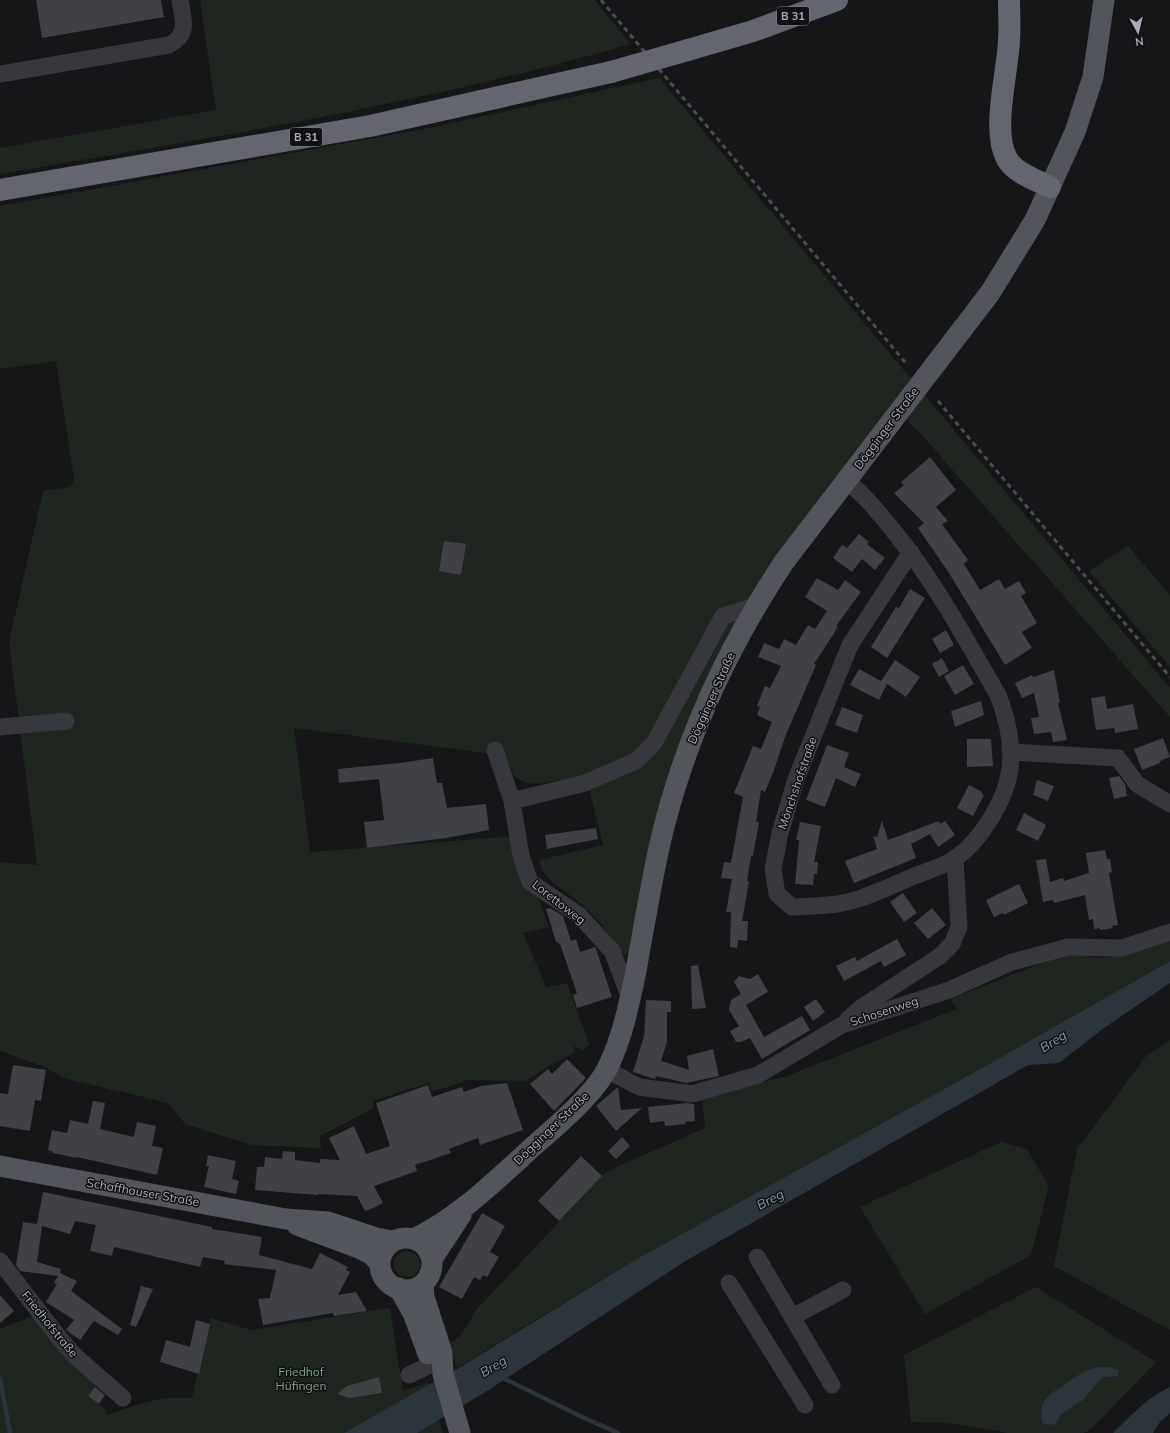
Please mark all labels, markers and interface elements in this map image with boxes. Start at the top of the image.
road number: B 31 [777,7,809,25]
north arrow [1118,12,1158,52]
text: N [1134,34,1144,49]
road number: B 31 [290,128,322,146]
street label: Dögginger Straße [850,384,922,472]
street label: Dögginger Straße [684,650,738,746]
street label: Mönchshofstraße [774,735,820,831]
street label: Lorettoweg [529,877,589,927]
street label: Schosenweg [848,993,920,1029]
water label: Breg [1037,1027,1069,1055]
street label: Dögginger Straße [510,1088,592,1168]
street label: Schaffhauser Straße [86,1175,200,1209]
water label: Breg [754,1185,786,1213]
street label: Friedhofstraße [19,1288,81,1360]
water label: Breg [477,1352,509,1380]
park label: Friedhof Hüfingen [276,1364,326,1393]

